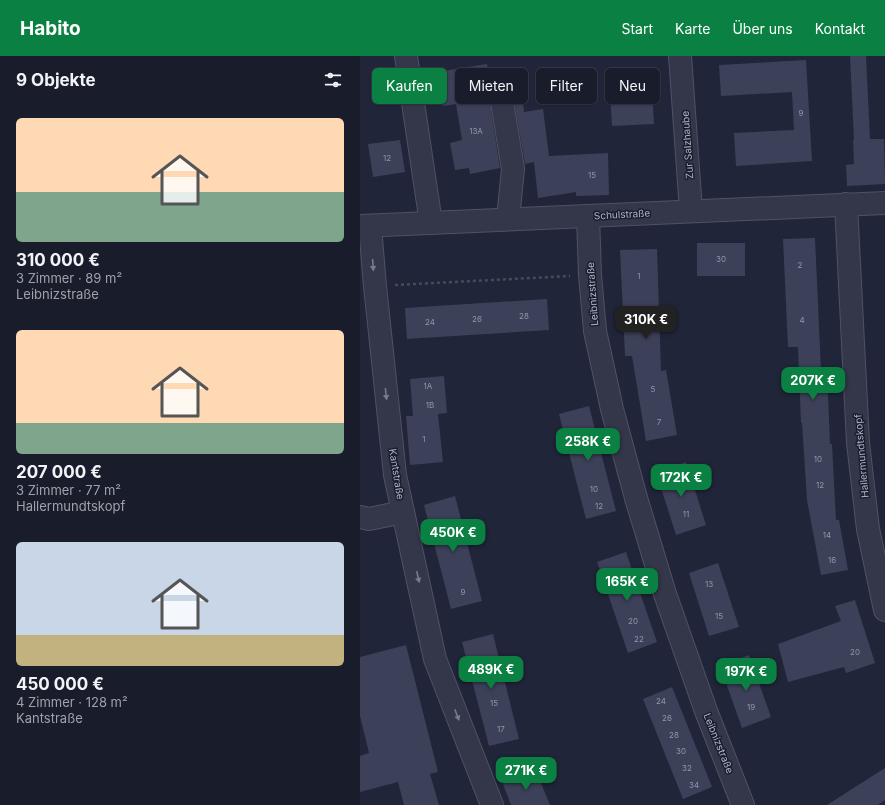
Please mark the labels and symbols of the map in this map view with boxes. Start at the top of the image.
house number: 9 [799,108,804,118]
street label: Zur Salzhaube [679,110,695,179]
house number: 13A [469,126,483,136]
house number: 12 [383,153,391,163]
house number: 15 [588,170,596,180]
street label: Schulstraße [594,207,651,221]
house number: 30 [716,254,726,264]
one-way arrow [369,259,376,271]
house number: 2 [798,260,803,270]
street label: Leibnizstraße [584,262,600,326]
house number: 1 [637,271,641,281]
pin: 310K € [613,306,679,340]
house number: 28 [519,311,529,321]
house number: 26 [472,314,482,324]
house number: 4 [799,315,805,325]
house number: 24 [425,317,435,327]
pin: 207K € [780,367,846,401]
house number: 1A [424,381,433,391]
house number: 5 [651,384,656,394]
one-way arrow [383,388,390,400]
house number: 1B [426,400,434,410]
street label: Hallermundtskopf [851,413,871,498]
house number: 7 [657,417,662,427]
pin: 258K € [555,428,621,462]
house number: 1 [422,434,426,444]
street label: Kantstraße [387,448,407,500]
house number: 10 [814,454,822,464]
pin: 172K € [648,464,714,498]
house number: 12 [816,480,824,490]
house number: 10 [590,484,598,494]
house number: 12 [595,501,603,511]
house number: 11 [683,509,689,519]
pin: 450K € [420,519,486,553]
house number: 14 [823,530,831,540]
house number: 16 [828,555,836,565]
pin: 165K € [594,568,660,602]
one-way arrow [415,571,421,583]
house number: 13 [705,579,713,589]
house number: 9 [461,587,466,597]
house number: 15 [715,611,723,621]
house number: 20 [628,616,638,626]
house number: 22 [634,634,644,644]
house number: 20 [850,647,860,657]
pin: 489K € [458,656,524,690]
pin: 197K € [713,658,779,692]
house number: 24 [656,696,666,706]
house number: 15 [490,698,498,708]
house number: 19 [747,702,755,712]
one-way arrow [455,709,461,721]
street label: Leibnizstraße [701,711,737,775]
house number: 26 [662,713,672,723]
house number: 17 [497,724,505,734]
house number: 28 [669,730,679,740]
house number: 30 [676,746,686,756]
pin: 271K € [493,757,559,791]
house number: 32 [682,763,692,773]
house number: 34 [689,780,699,790]

